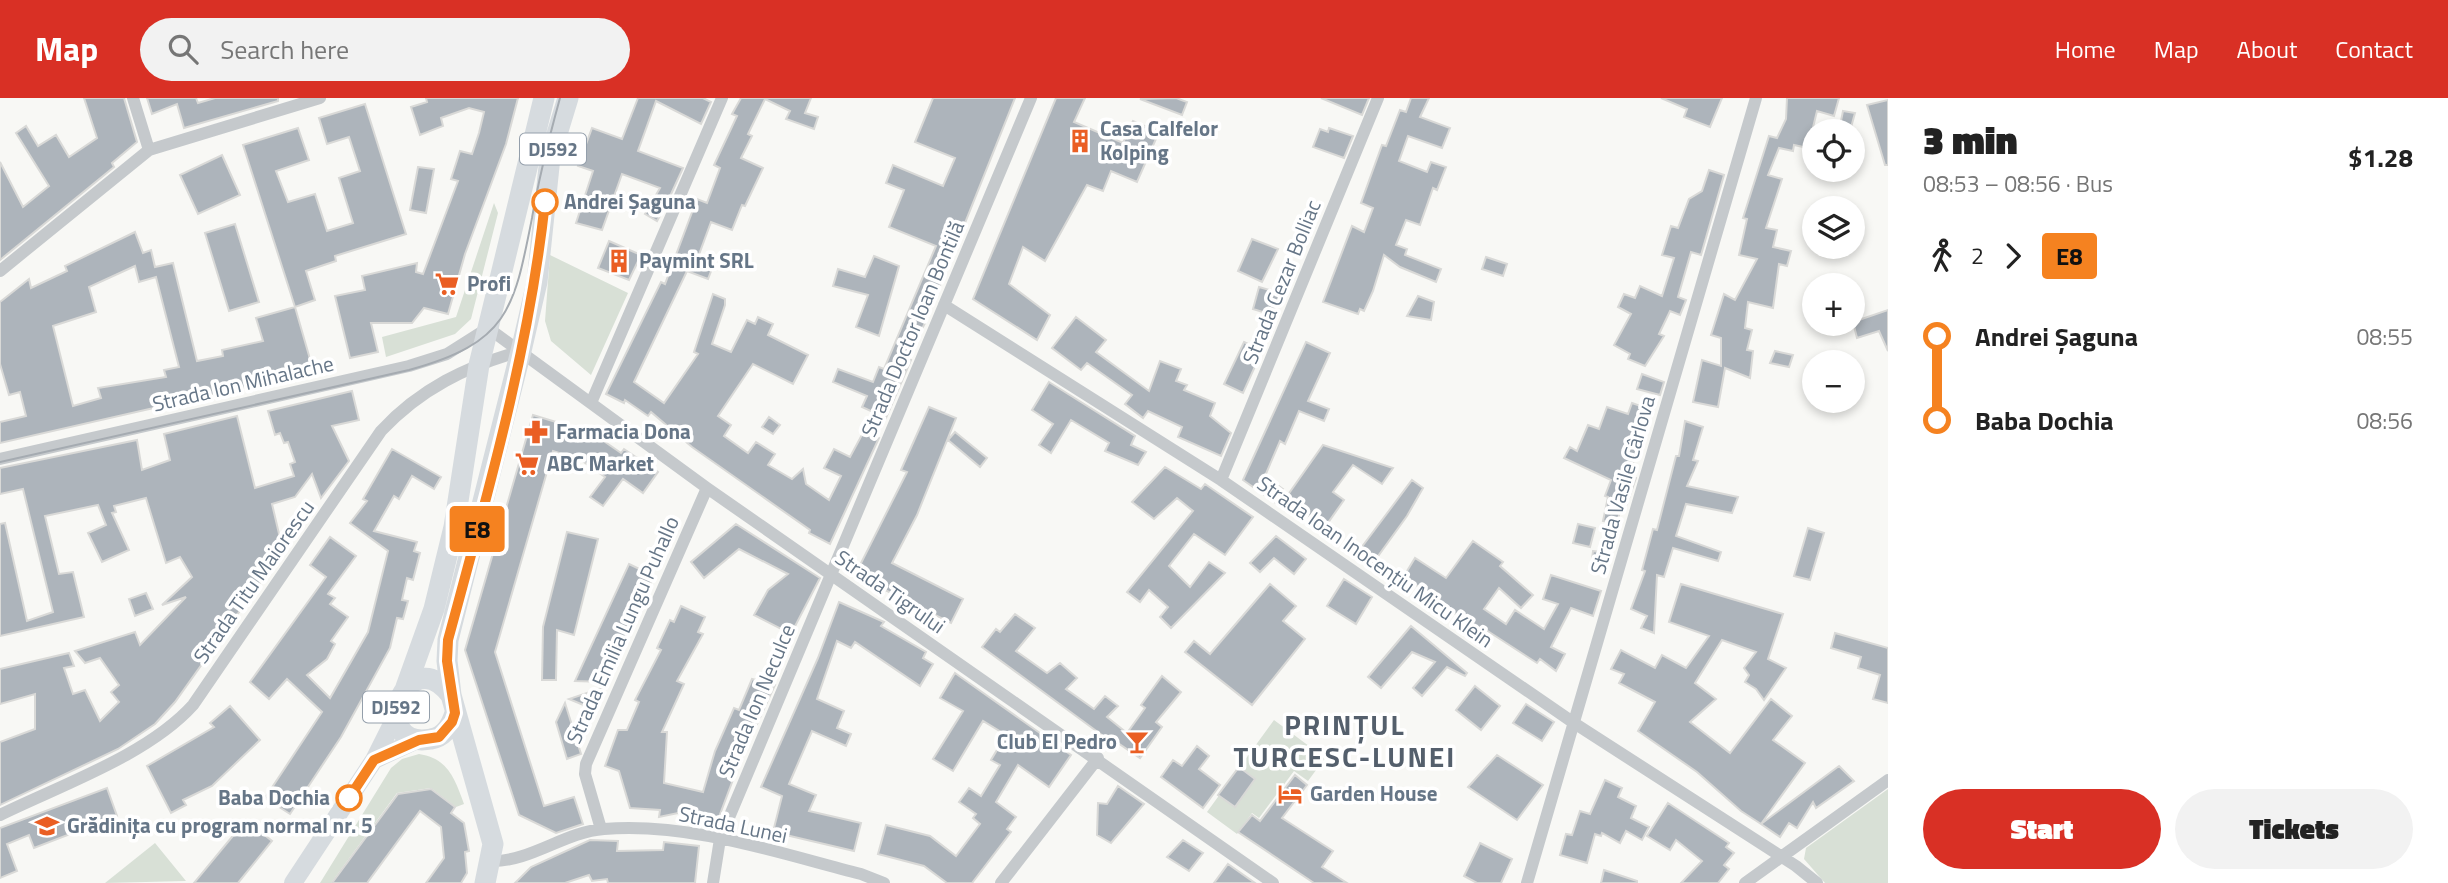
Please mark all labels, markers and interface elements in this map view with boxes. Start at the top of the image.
search box [140,18,630,81]
text: Map [35,24,98,74]
icon: search [164,30,202,68]
text: Search here [220,30,349,69]
text: Home [2055,31,2116,67]
text: Map [2154,31,2199,67]
text: About [2237,31,2297,67]
text: Contact [2335,31,2413,67]
text: 3 min [1923,111,2017,169]
place label: Casa Calfelor Kolping [1100,112,1218,168]
map controls [1802,119,1865,413]
button: locate [1802,119,1865,182]
building icon: Casa Calfelor Kolping [1066,127,1094,155]
road number: DJ592 [520,134,586,164]
text: $1.28 [2348,138,2413,177]
text: 08:53 – 08:56 · Bus [1923,166,2113,201]
place label: Andrei Șaguna [564,185,696,217]
marker: Andrei Șaguna [532,189,558,215]
street label: Strada Cezar Bolliac [1234,195,1329,368]
button: layers [1802,196,1865,259]
street label: Strada Doctor Ioan Bontilă [852,215,972,442]
icon: walk [1923,237,1961,275]
icon: forward [1994,237,2032,275]
text: 2 [1971,238,1984,273]
text: E8 [2056,238,2083,274]
place label: Paymint SRL [639,244,754,276]
building icon: Paymint SRL [605,247,633,275]
place label: Profi [467,267,511,299]
supermarket icon: Profi [433,270,461,298]
button: + [1802,273,1865,336]
text: Andrei Șaguna [1975,317,2138,356]
text: 08:55 [2356,319,2413,354]
street label: Strada Ion Mihalache [149,347,337,419]
button: − [1802,350,1865,413]
street label: Strada Vasile Cârlova [1581,391,1663,578]
text: Baba Dochia [1975,401,2114,440]
text: 08:56 [2356,403,2413,438]
place label: Farmacia Dona [556,415,691,447]
pharmacy icon: Farmacia Dona [522,418,550,446]
place label: ABC Market [547,447,654,479]
supermarket icon: ABC Market [513,450,541,478]
street label: Strada Ioan Inocențiu Micu Klein [1251,467,1500,655]
street label: Strada Titu Maiorescu [185,493,322,670]
line badge: E8 [446,506,508,552]
text: E8 [464,511,490,547]
street label: Strada Emilia Lungu Puhallo [557,511,687,749]
street label: Strada Tigrului [829,541,952,641]
street label: Strada Ion Neculce [709,619,803,782]
road number: DJ592 [363,692,429,722]
district label: PRINȚUL TURCESC-LUNEI [1234,703,1456,778]
place label: Club El Pedro [997,725,1117,757]
bar icon: Club El Pedro [1123,728,1151,756]
place label: Garden House [1310,777,1437,809]
hotel icon: Garden House [1276,780,1304,808]
place label: Baba Dochia [218,781,330,813]
marker: Baba Dochia [336,785,362,811]
button: Start [1923,789,2161,869]
button: Tickets [2175,789,2413,869]
street label: Strada Lunei [676,797,790,851]
place label: Grădinița cu program normal nr. 5 [67,809,373,841]
school or university icon: Grădinița cu program normal nr. 5 [33,812,61,840]

